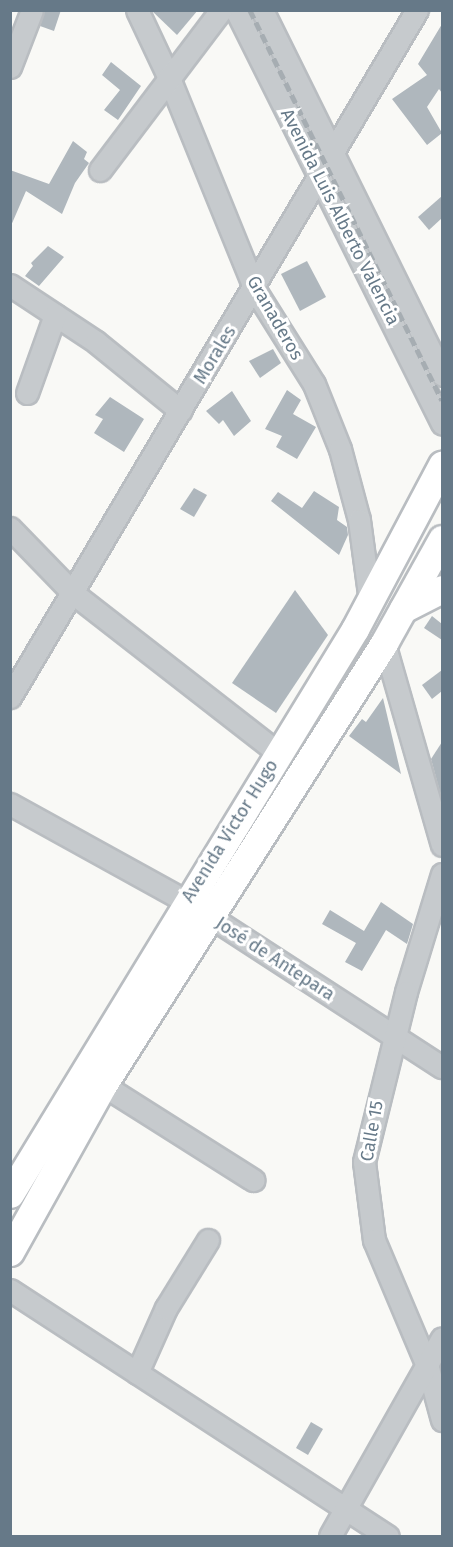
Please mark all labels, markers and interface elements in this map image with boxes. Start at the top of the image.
street label: Avenida Luis Alberto Valencia [276,105,404,329]
street label: Granaderos [242,272,308,364]
street label: Morales [189,322,241,388]
street label: Avenida Victor Hugo [177,756,283,906]
street label: José de Antepara [211,912,339,1006]
street label: Calle 15 [356,1099,388,1163]

